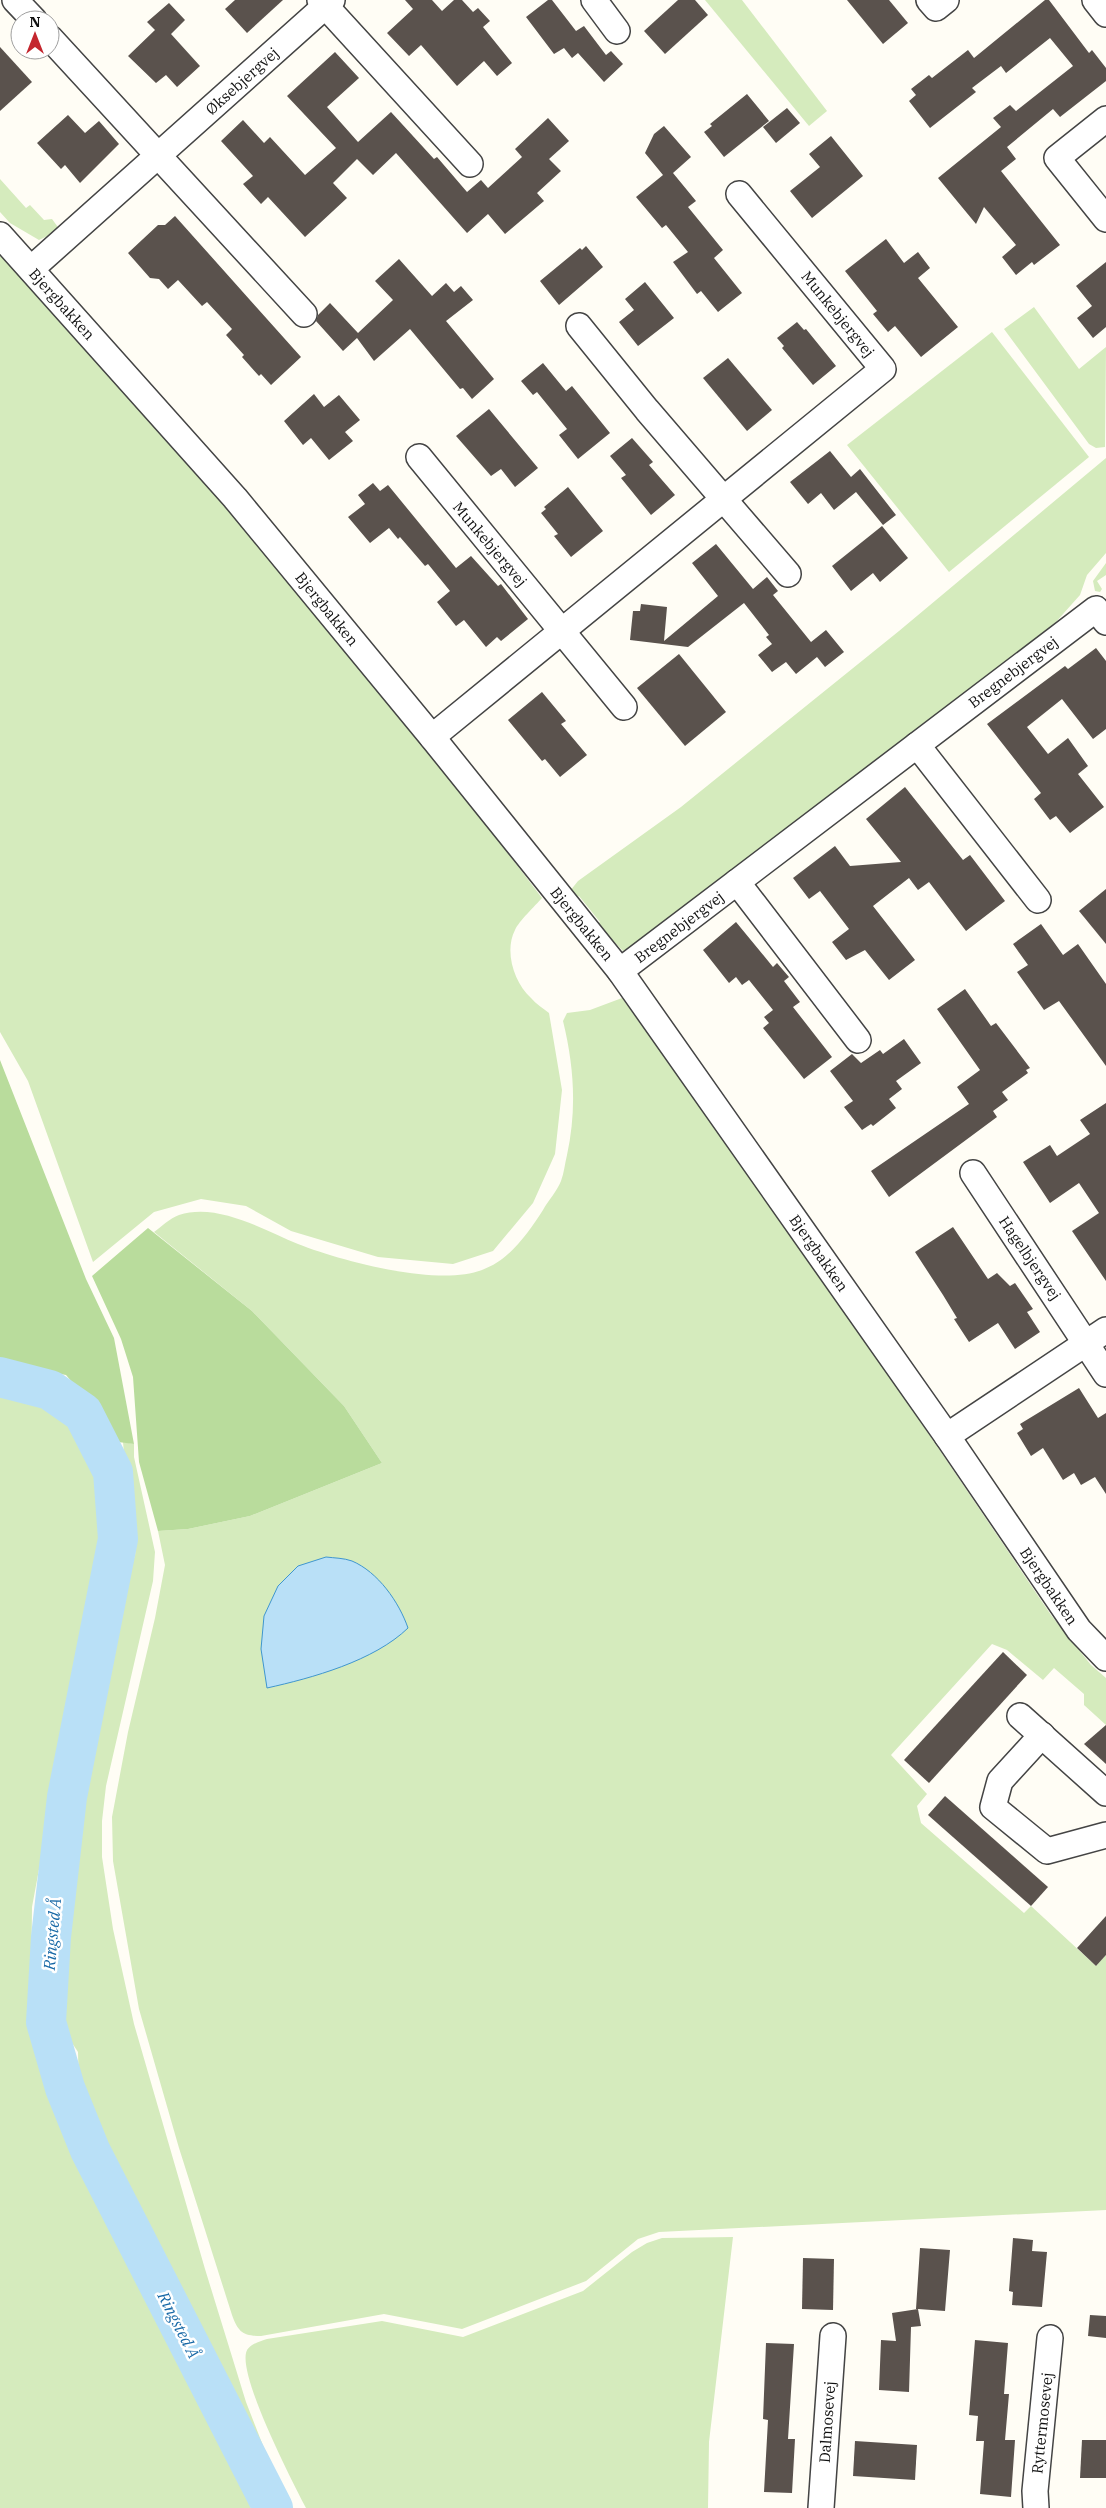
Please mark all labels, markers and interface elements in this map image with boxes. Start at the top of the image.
north arrow [10,10,60,60]
text: N [29,13,41,31]
street label: Øksebjergvej [202,43,282,119]
street label: Bjergbakken [25,264,99,344]
street label: Munkebjergvej [797,267,879,361]
street label: Munkebjergvej [449,497,531,591]
street label: Bjergbakken [291,568,363,650]
street label: Bregnebjergvej [964,632,1062,712]
street label: Bjergbakken [546,883,618,965]
street label: Bregnebjergvej [630,887,728,967]
street label: Bjergbakken [786,1211,853,1296]
street label: Hagelbjergvej [995,1212,1065,1304]
street label: Bjergbakken [1016,1544,1082,1629]
water label: Ringsted Å [38,1897,65,1972]
water label: Ringsted Å [153,2287,205,2362]
street label: Ryttermosevej [1027,2371,1057,2475]
street label: Dalmosevej [815,2381,839,2463]

